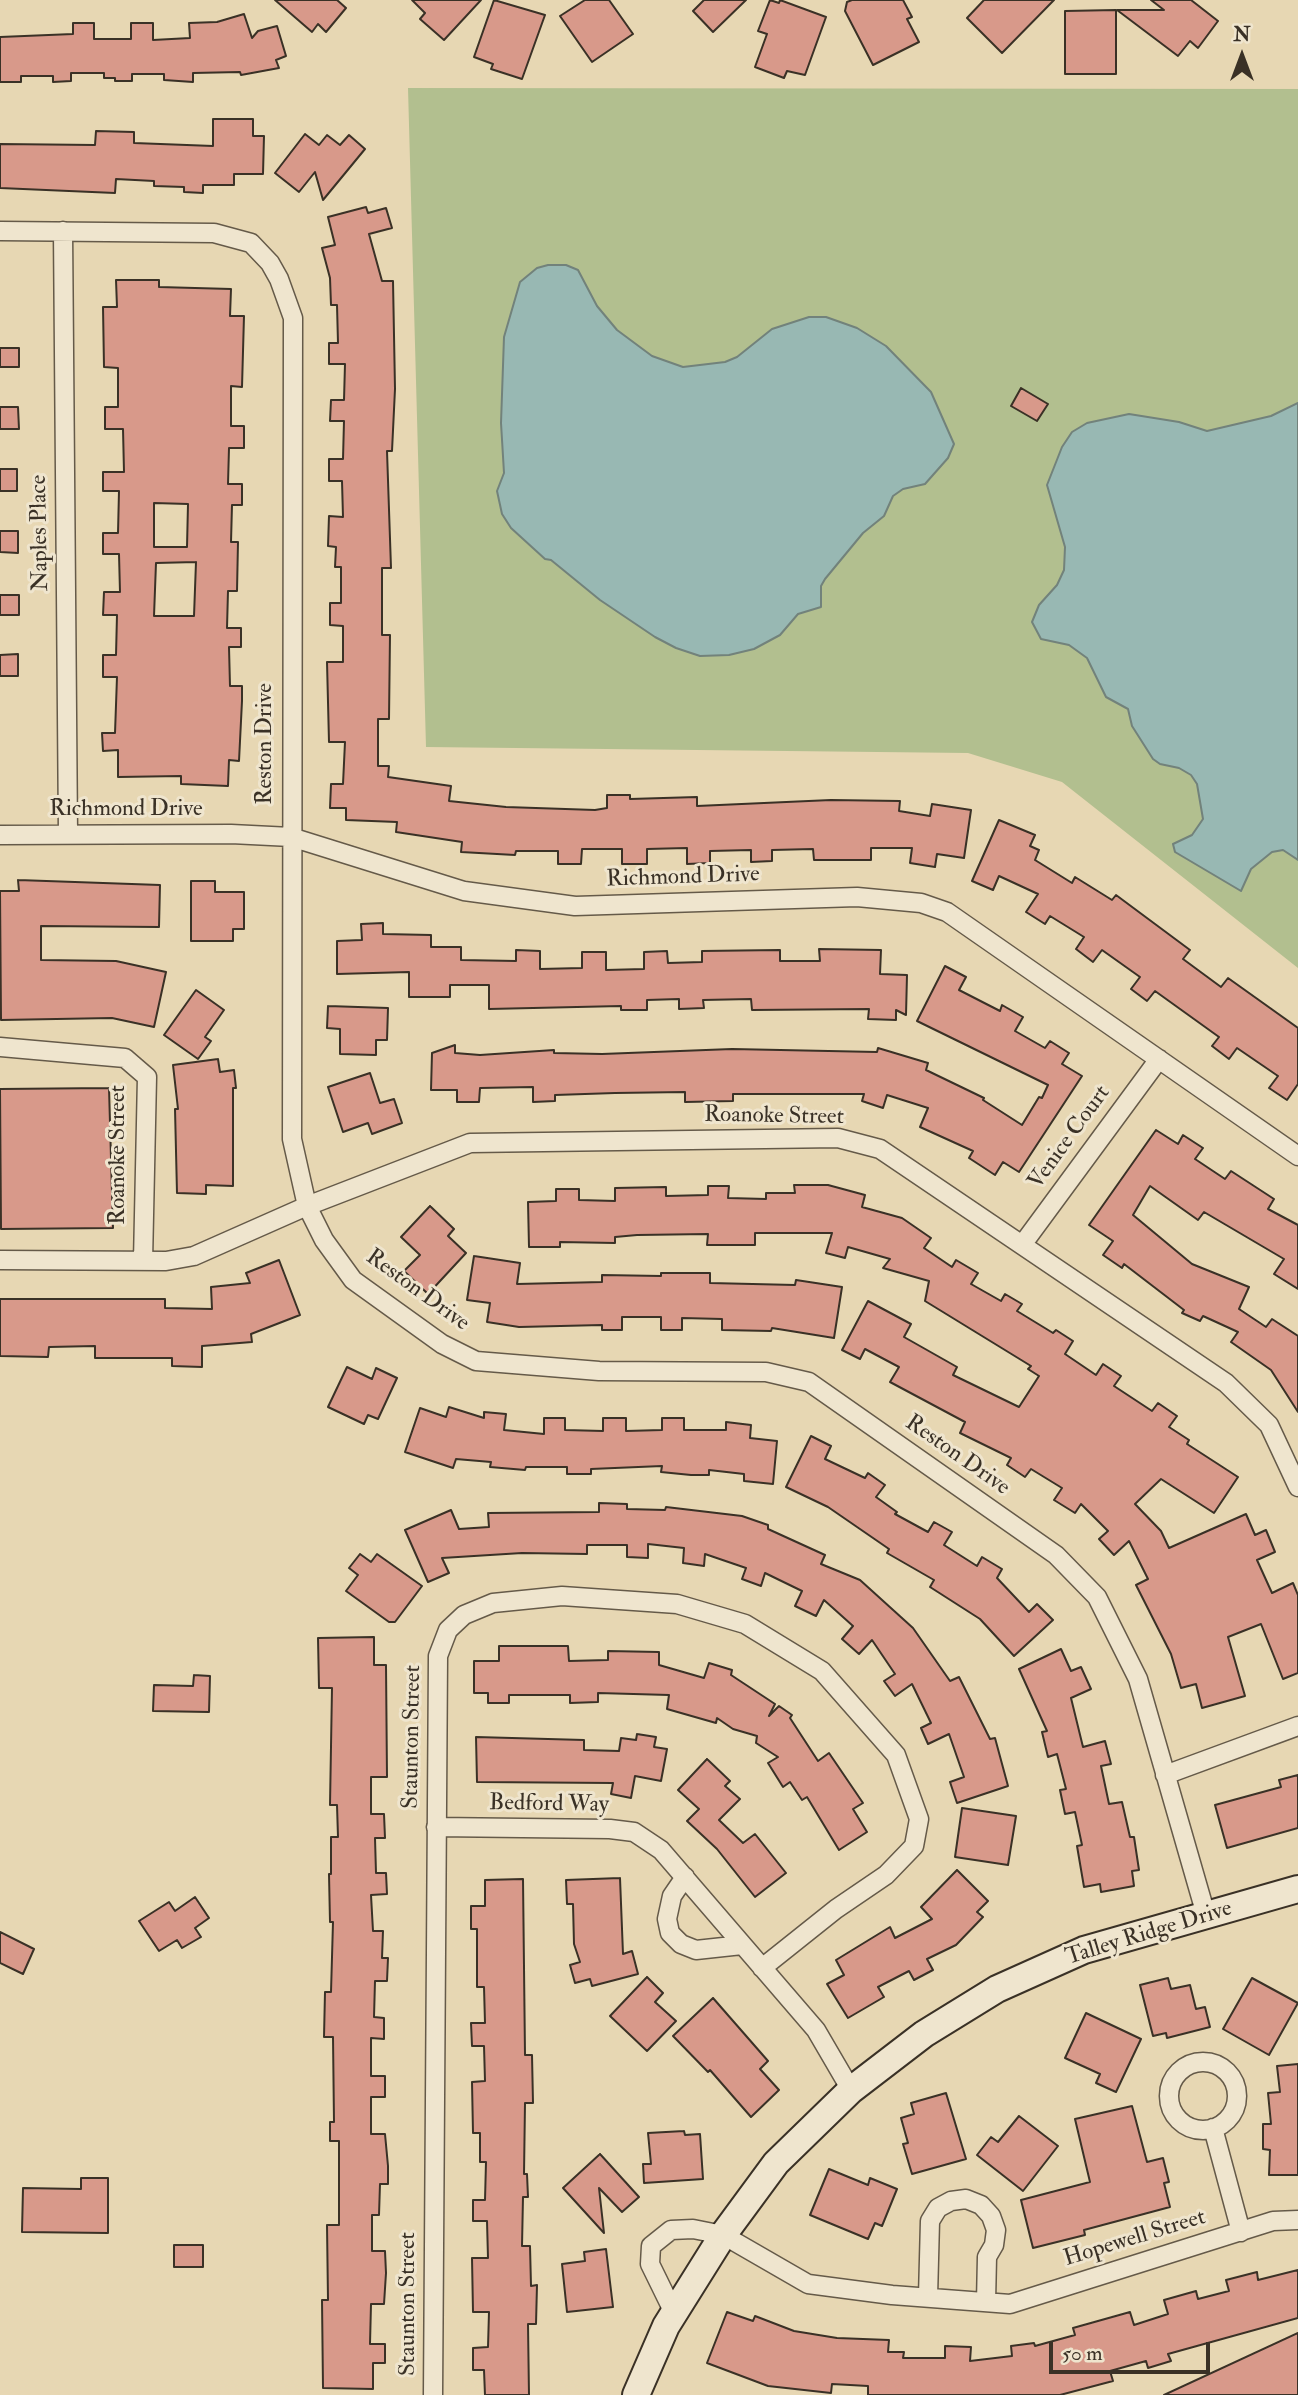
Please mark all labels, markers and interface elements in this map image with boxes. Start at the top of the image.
north arrow [1207,21,1277,91]
text: N [1233,23,1251,47]
street label: Naples Place [26,474,56,592]
street label: Reston Drive [252,683,280,805]
street label: Richmond Drive [49,796,203,824]
street label: Richmond Drive [606,862,760,894]
street label: Venice Court [1023,1081,1117,1195]
street label: Roanoke Street [105,1085,133,1225]
street label: Roanoke Street [704,1102,844,1132]
street label: Reston Drive [360,1244,474,1338]
street label: Reston Drive [899,1410,1015,1502]
street label: Staunton Street [398,1665,428,1809]
street label: Bedford Way [489,1790,609,1820]
street label: Talley Ridge Drive [1063,1896,1235,1972]
street label: Hopewell Street [1061,2204,1209,2274]
street label: Staunton Street [395,2232,423,2376]
scale bar [1053,2328,1214,2372]
text: 50 m [1062,2340,1103,2367]

